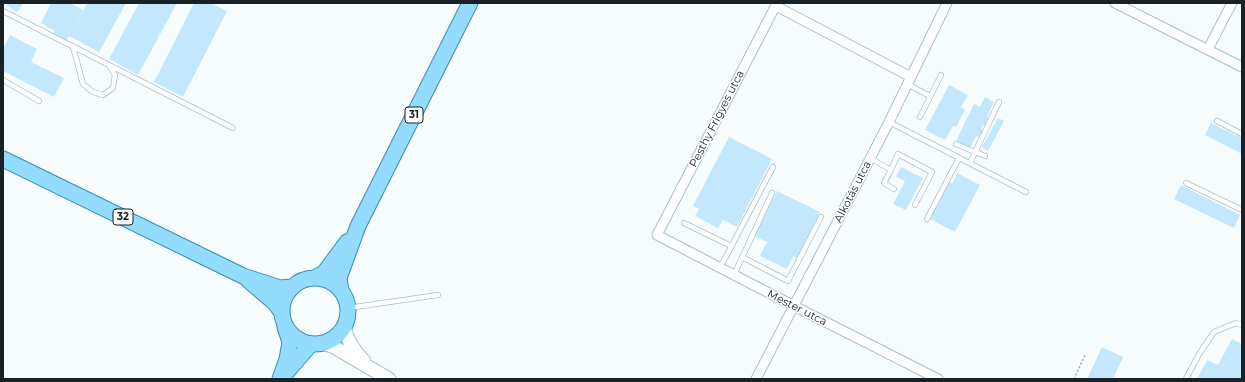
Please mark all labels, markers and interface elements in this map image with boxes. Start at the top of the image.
street label: Pesthy Frigyes utca [687,68,747,170]
road number: 31 [405,107,423,123]
street label: Alkotás utca [832,159,874,225]
road number: 32 [113,209,133,225]
street label: Mester utca [765,287,829,329]

